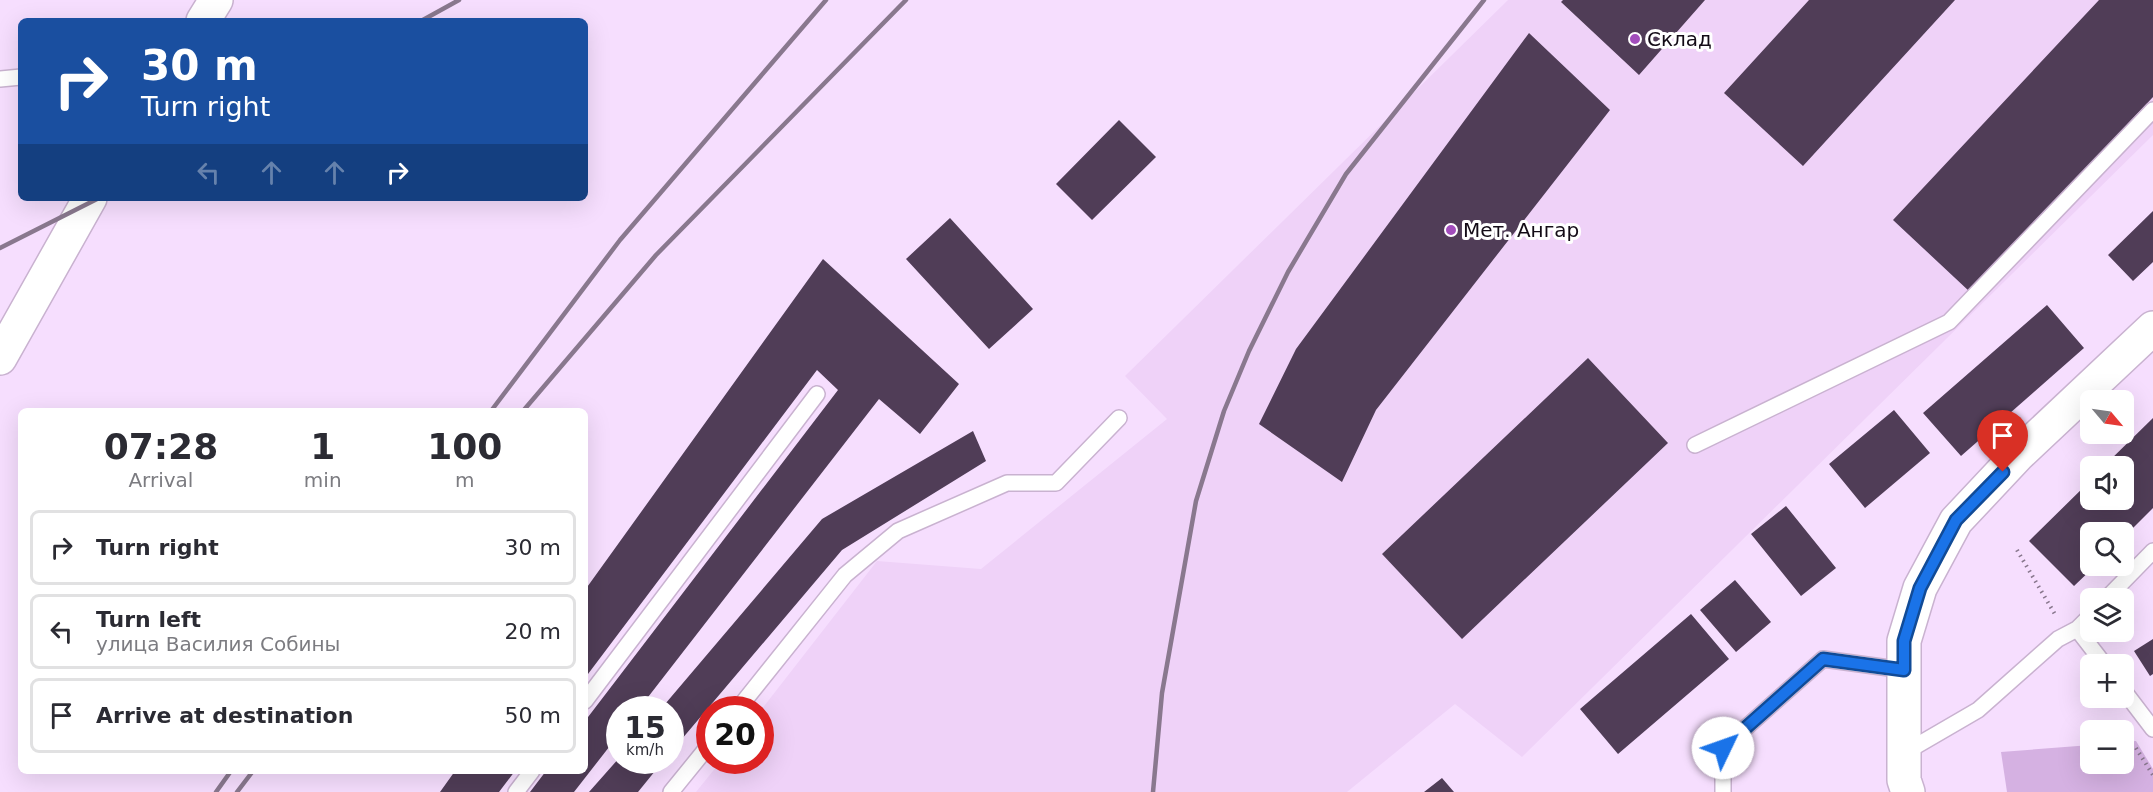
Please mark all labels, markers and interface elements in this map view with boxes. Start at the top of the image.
place label: Склад [1647,27,1712,51]
marker: Склад [1628,32,1642,46]
text: 30 m [141,41,258,90]
icon: right [42,42,120,120]
text: Turn right [141,91,270,122]
icon: left [192,156,225,189]
icon: ahead [255,156,288,189]
icon: ahead [318,156,351,189]
icon: right [381,156,414,189]
place label: Мет. Ангар [1463,218,1579,242]
marker: Мет. Ангар [1444,223,1458,237]
north arrow [2080,390,2134,444]
map controls [2080,390,2134,774]
pin [1977,410,2028,472]
icon: arrive [1986,419,2019,452]
text: 07:28 [104,426,218,467]
text: 1 [310,426,335,467]
text: 100 [427,426,502,467]
button: sound [2080,456,2134,510]
text: Arrival [128,468,193,492]
text: min [304,468,342,492]
text: m [455,468,475,492]
button: search [2080,522,2134,576]
icon: right [45,531,78,564]
text: Turn right [96,535,219,560]
text: 30 m [505,535,561,560]
button: layers [2080,588,2134,642]
text: Turn left [96,607,201,632]
icon: left [45,615,78,648]
text: 20 m [505,619,561,644]
text: улица Василия Собины [96,632,340,656]
button: + [2080,654,2134,708]
speed limit sign: 20 [696,696,774,774]
icon: arrive [45,699,78,732]
text: Arrive at destination [96,703,353,728]
text: 50 m [505,703,561,728]
text: 15 [624,710,666,745]
position arrow [1691,716,1755,780]
button: − [2080,720,2134,774]
text: km/h [626,741,664,759]

